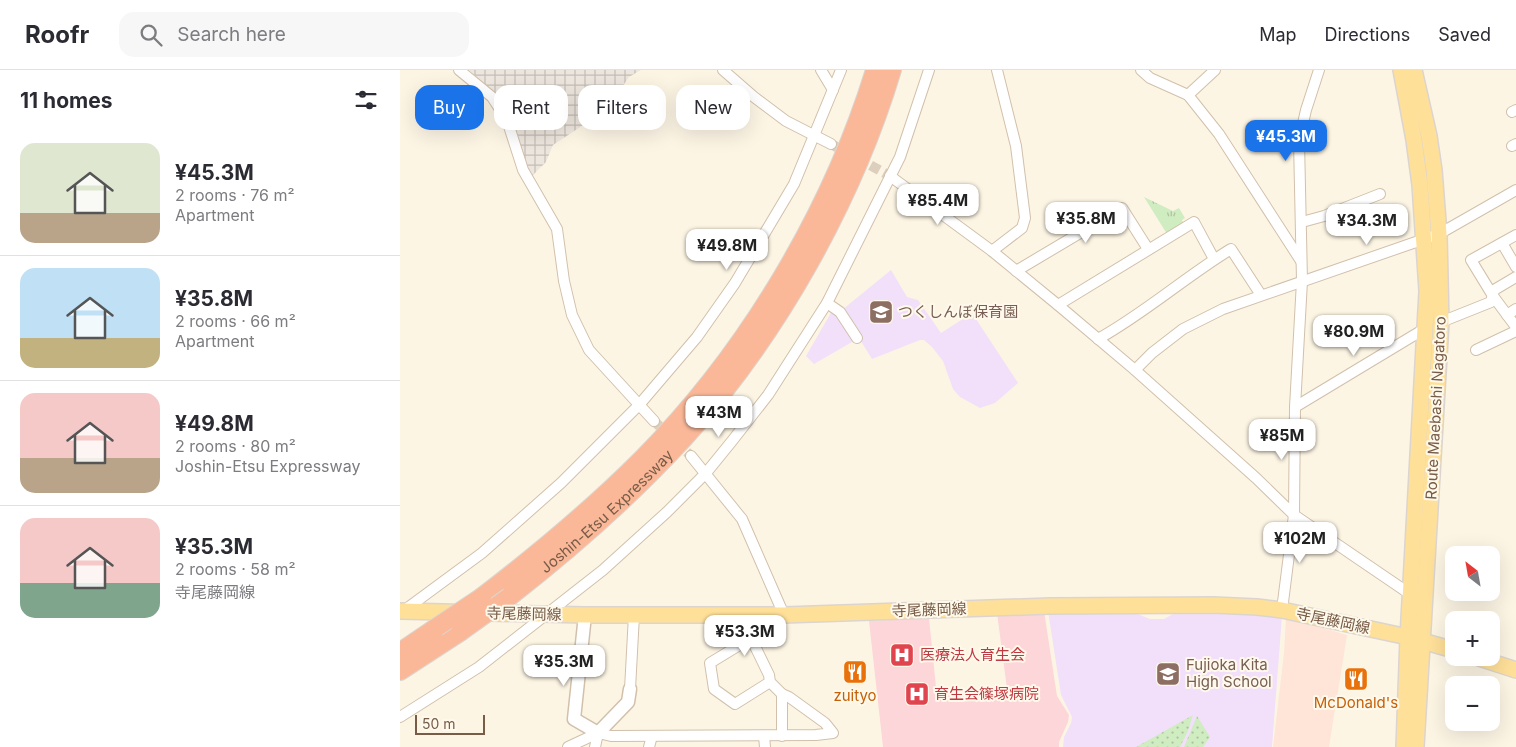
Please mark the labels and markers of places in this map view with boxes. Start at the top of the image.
pin: ¥45.3M [1245,119,1327,162]
pin: ¥85.4M [897,184,979,226]
pin: ¥35.8M [1045,202,1127,244]
pin: ¥34.3M [1326,204,1408,246]
pin: ¥49.8M [686,228,768,271]
school or university icon: つくしんぼ保育園 [868,299,894,325]
place label: つくしんぼ保育園 [898,302,1018,321]
pin: ¥80.9M [1313,314,1395,357]
pin: ¥43M [689,396,749,438]
pin: ¥85M [1252,418,1312,461]
pin: ¥102M [1265,522,1335,564]
pin: ¥53.3M [704,614,786,657]
hospital icon: 医療法人育生会 [889,642,915,668]
pin: ¥35.3M [523,644,605,687]
place label: 医療法人育生会 [920,645,1025,664]
place label: Fujioka Kita High School [1186,655,1272,691]
restaurant icon: zuityo [842,659,868,685]
school or university icon: Fujioka Kita High School [1155,661,1181,687]
restaurant icon: McDonald's [1343,666,1369,692]
hospital icon: 育生会篠塚病院 [904,681,930,707]
place label: 育生会篠塚病院 [934,684,1039,703]
place label: zuityo [833,686,877,705]
place label: McDonald's [1314,693,1398,712]

